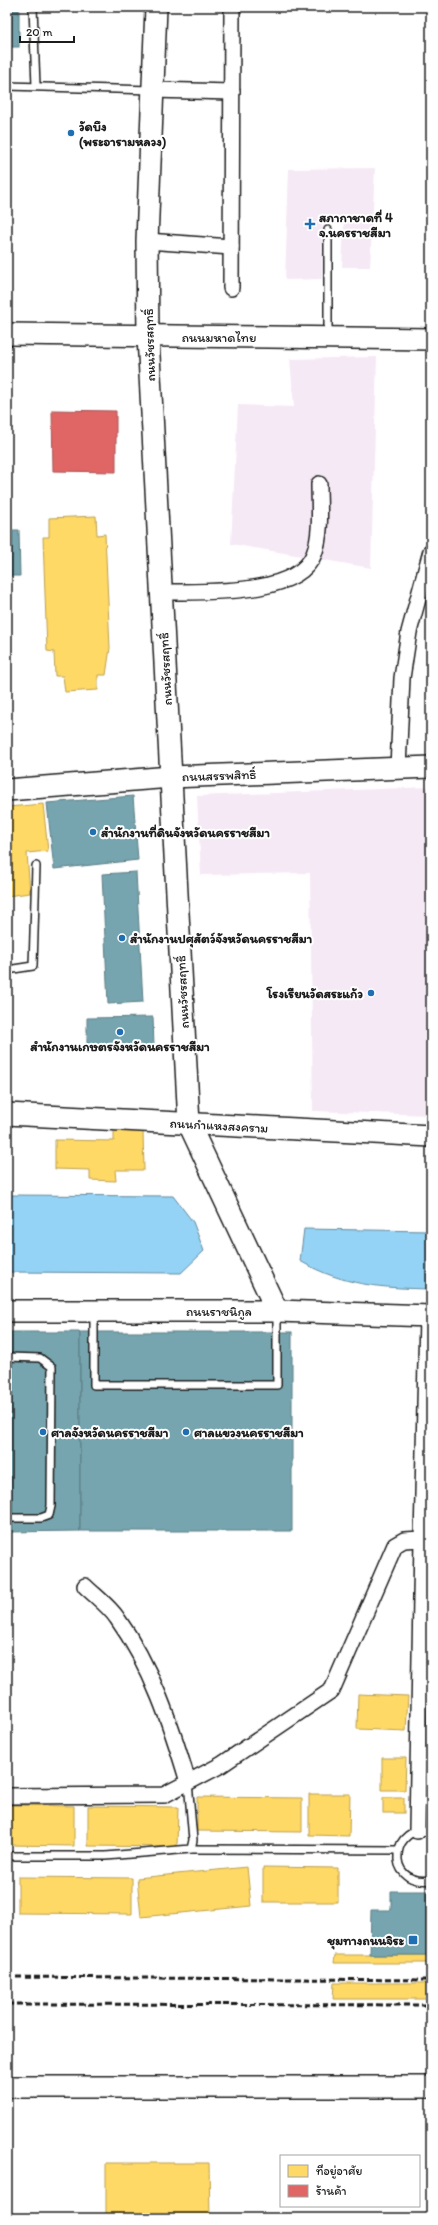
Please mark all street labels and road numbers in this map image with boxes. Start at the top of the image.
street label: ถนนวัชรสฤทธิ์ [139,308,158,382]
street label: ถนนมหาดไทย [182,330,256,345]
street label: ถนนวัชรสฤทธิ์ [154,632,175,706]
street label: ถนนสรรพสิทธิ์ [182,765,257,784]
street label: ถนนวัชรสฤทธิ์ [171,955,192,1029]
street label: ถนนกำแหงสงคราม [169,1115,269,1136]
street label: ถนนราชนิกูล [186,1304,252,1320]

